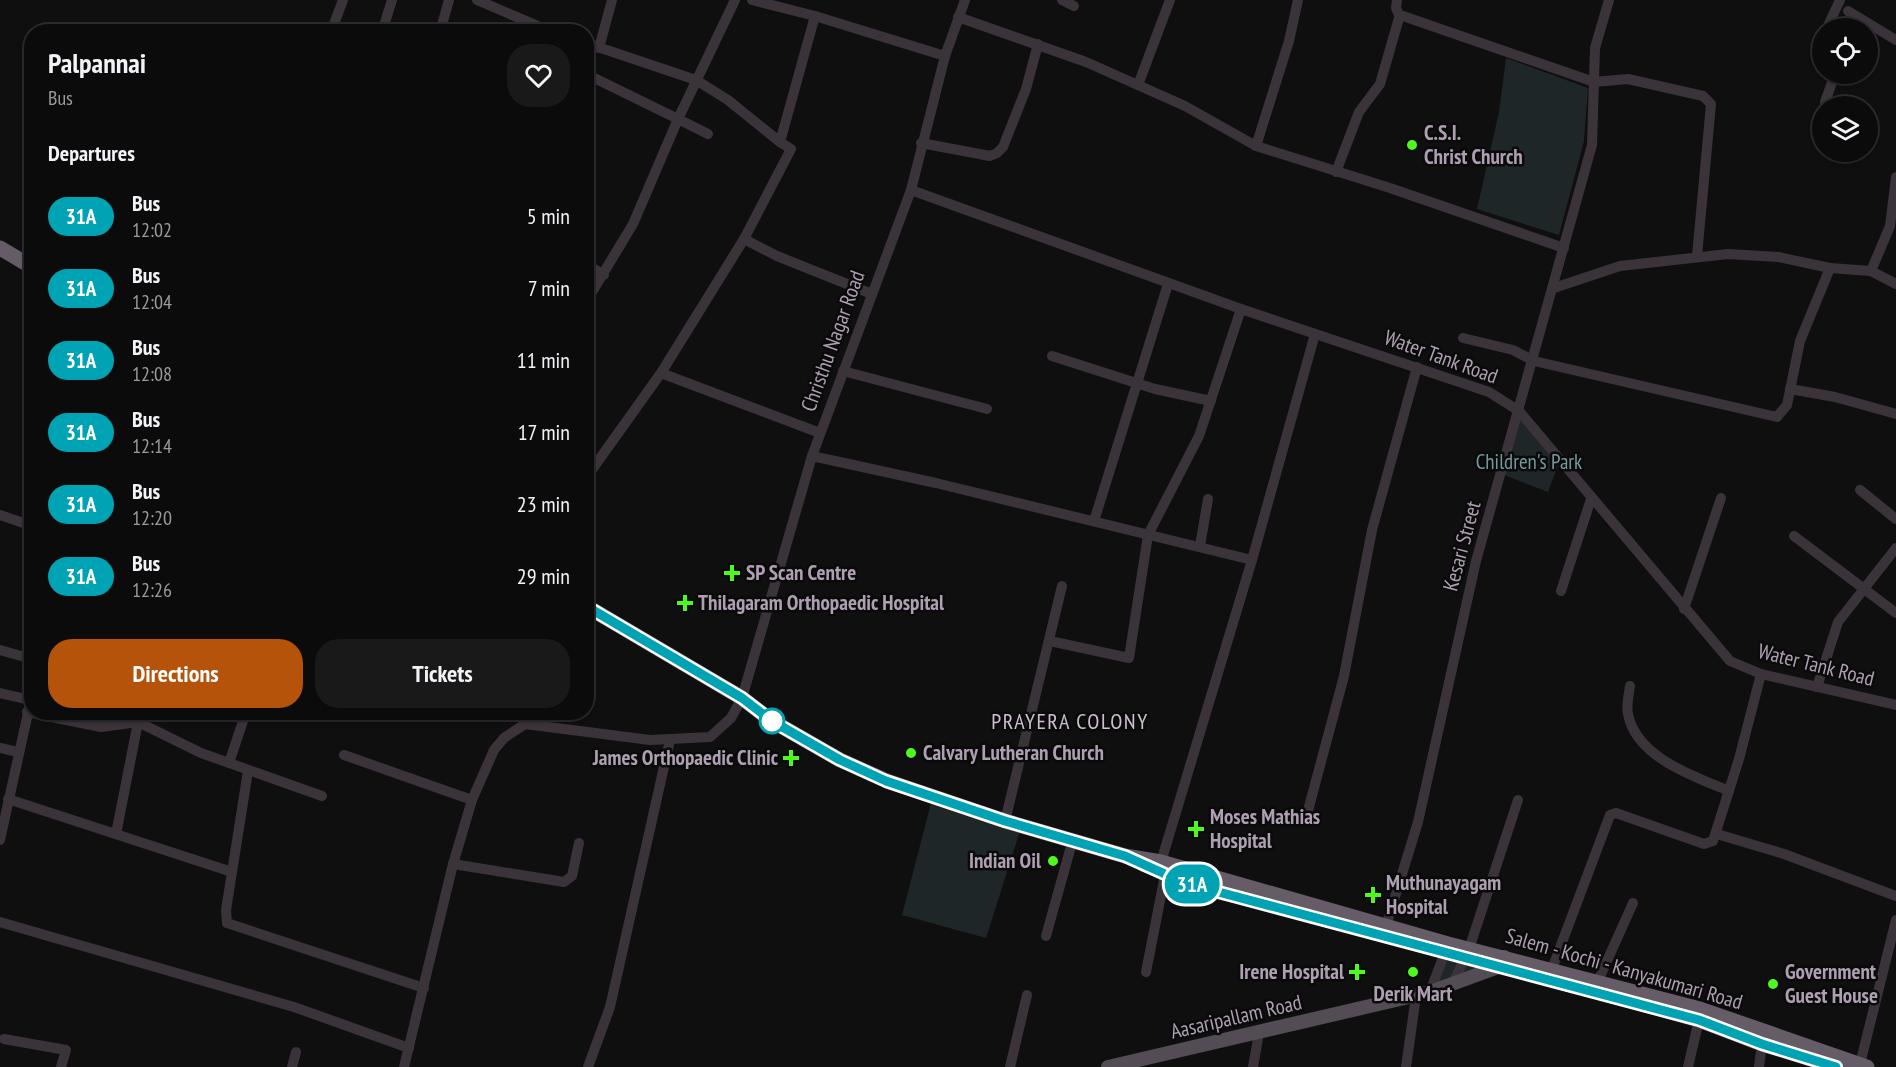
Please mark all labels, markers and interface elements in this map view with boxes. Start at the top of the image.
map controls [1812,18,1878,162]
button: locate [1812,18,1878,84]
text: Palpannai [48,44,146,81]
button: heart [507,44,570,107]
text: Bus [48,85,73,111]
button: layers [1812,96,1878,162]
place label: C.S.I. Christ Church [1424,119,1523,170]
marker: C.S.I. Christ Church [1405,138,1419,152]
text: Departures [48,139,135,167]
text: Bus [132,189,160,217]
text: 5 min [527,202,570,230]
text: 31A [66,203,96,230]
text: 12:02 [132,217,172,243]
text: Bus [132,261,160,289]
street label: Christhu Nagar Road [795,267,871,415]
text: 7 min [528,274,570,302]
text: 31A [66,275,96,302]
text: 12:04 [132,289,172,315]
street label: Water Tank Road [1381,324,1502,390]
text: Bus [132,333,160,361]
text: 11 min [517,346,570,374]
text: 31A [66,347,96,374]
text: 12:08 [132,361,172,387]
text: Bus [132,405,160,433]
text: 17 min [518,418,570,446]
text: 31A [66,419,96,446]
text: 12:14 [132,433,172,459]
park label: Children's Park [1476,448,1582,475]
text: Bus [132,477,160,505]
text: 23 min [517,490,570,518]
text: 31A [66,491,96,518]
street label: Kesari Street [1437,498,1487,594]
text: 12:20 [132,505,172,531]
text: Bus [132,549,160,577]
place label: SP Scan Centre [746,559,856,586]
text: 29 min [517,562,570,590]
text: 31A [66,563,96,590]
marker: SP Scan Centre [723,564,741,582]
text: 12:26 [132,577,172,603]
place label: Thilagaram Orthopaedic Hospital [698,589,945,616]
marker: Thilagaram Orthopaedic Hospital [676,594,694,612]
street label: Water Tank Road [1755,637,1877,692]
button: Directions [48,639,303,708]
button: Tickets [315,639,570,708]
district label: PRAYERA COLONY [991,707,1149,735]
unlabelled marker [759,708,785,734]
place label: Calvary Lutheran Church [923,739,1104,766]
place label: James Orthopaedic Clinic [592,744,779,771]
marker: Calvary Lutheran Church [904,746,918,760]
marker: James Orthopaedic Clinic [782,749,800,767]
place label: Moses Mathias Hospital [1210,803,1320,854]
marker: Moses Mathias Hospital [1187,820,1205,838]
place label: Indian Oil [969,847,1042,874]
marker: Indian Oil [1046,854,1060,868]
line badge: 31A [1158,864,1226,904]
place label: Muthunayagam Hospital [1386,869,1501,920]
text: 31A [1177,871,1207,898]
marker: Muthunayagam Hospital [1364,886,1382,904]
street label: Salem - Kochi - Kanyakumari Road [1503,922,1746,1015]
place label: Irene Hospital [1239,958,1345,985]
place label: Government Guest House [1785,958,1878,1009]
marker: Irene Hospital [1348,963,1366,981]
marker: Derik Mart [1406,965,1420,979]
marker: Government Guest House [1766,977,1780,991]
place label: Derik Mart [1374,980,1452,1007]
street label: Aasaripallam Road [1168,988,1304,1045]

